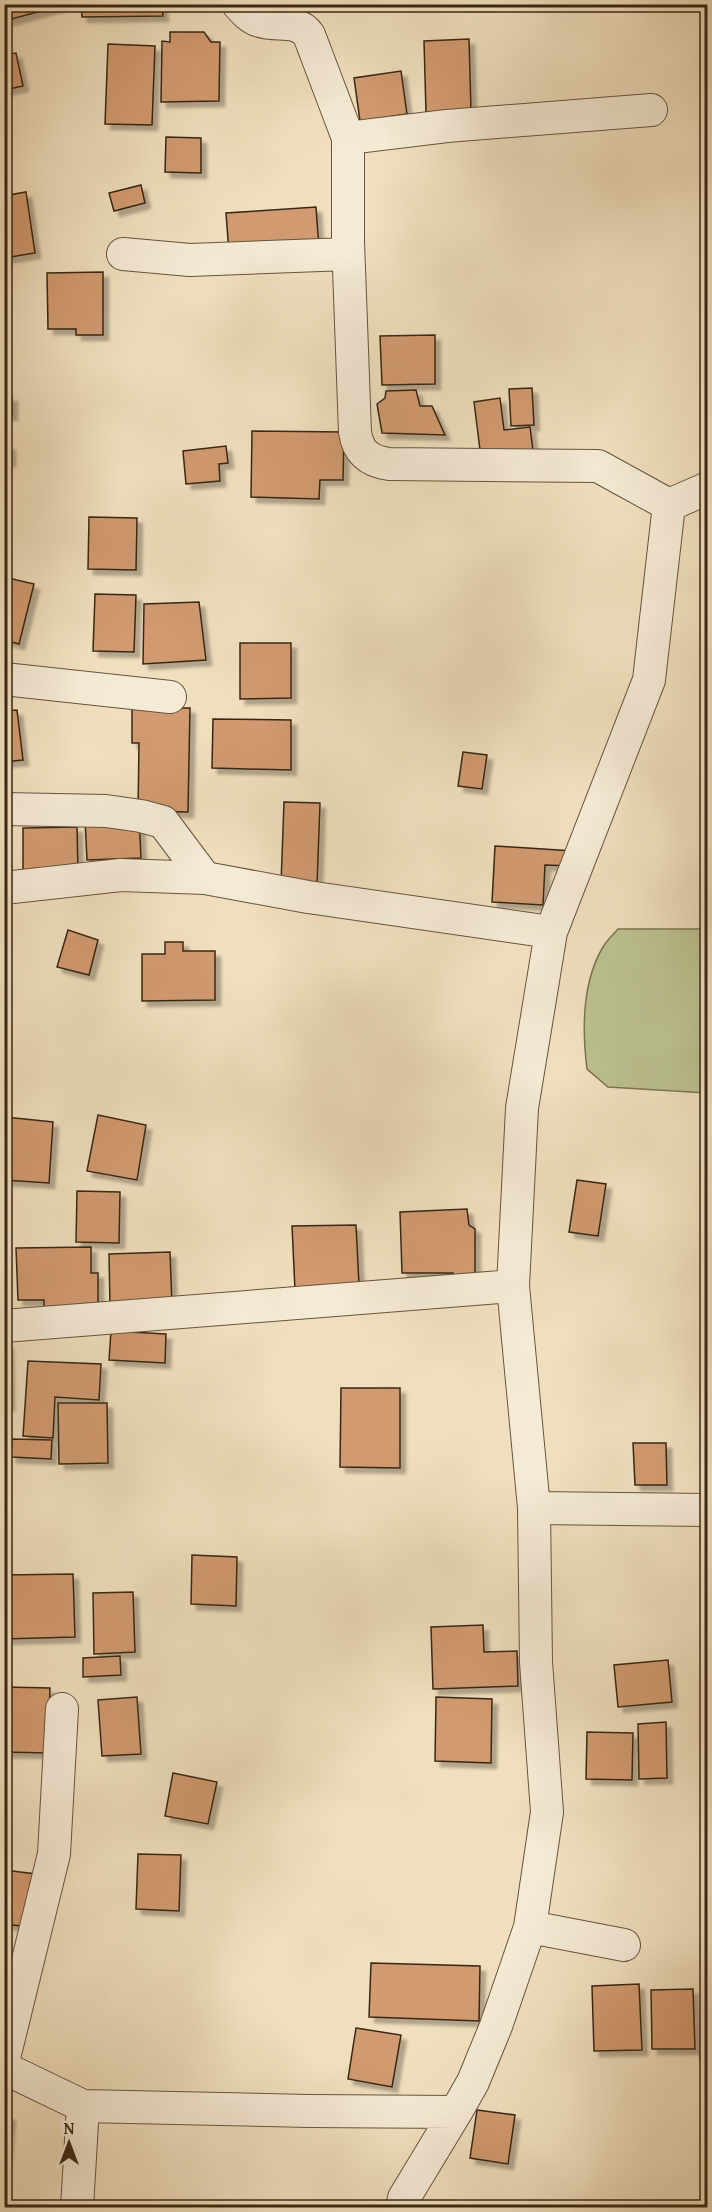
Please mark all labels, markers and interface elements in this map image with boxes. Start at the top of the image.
north arrow [39,2113,99,2173]
text: N [64,2116,75,2140]

